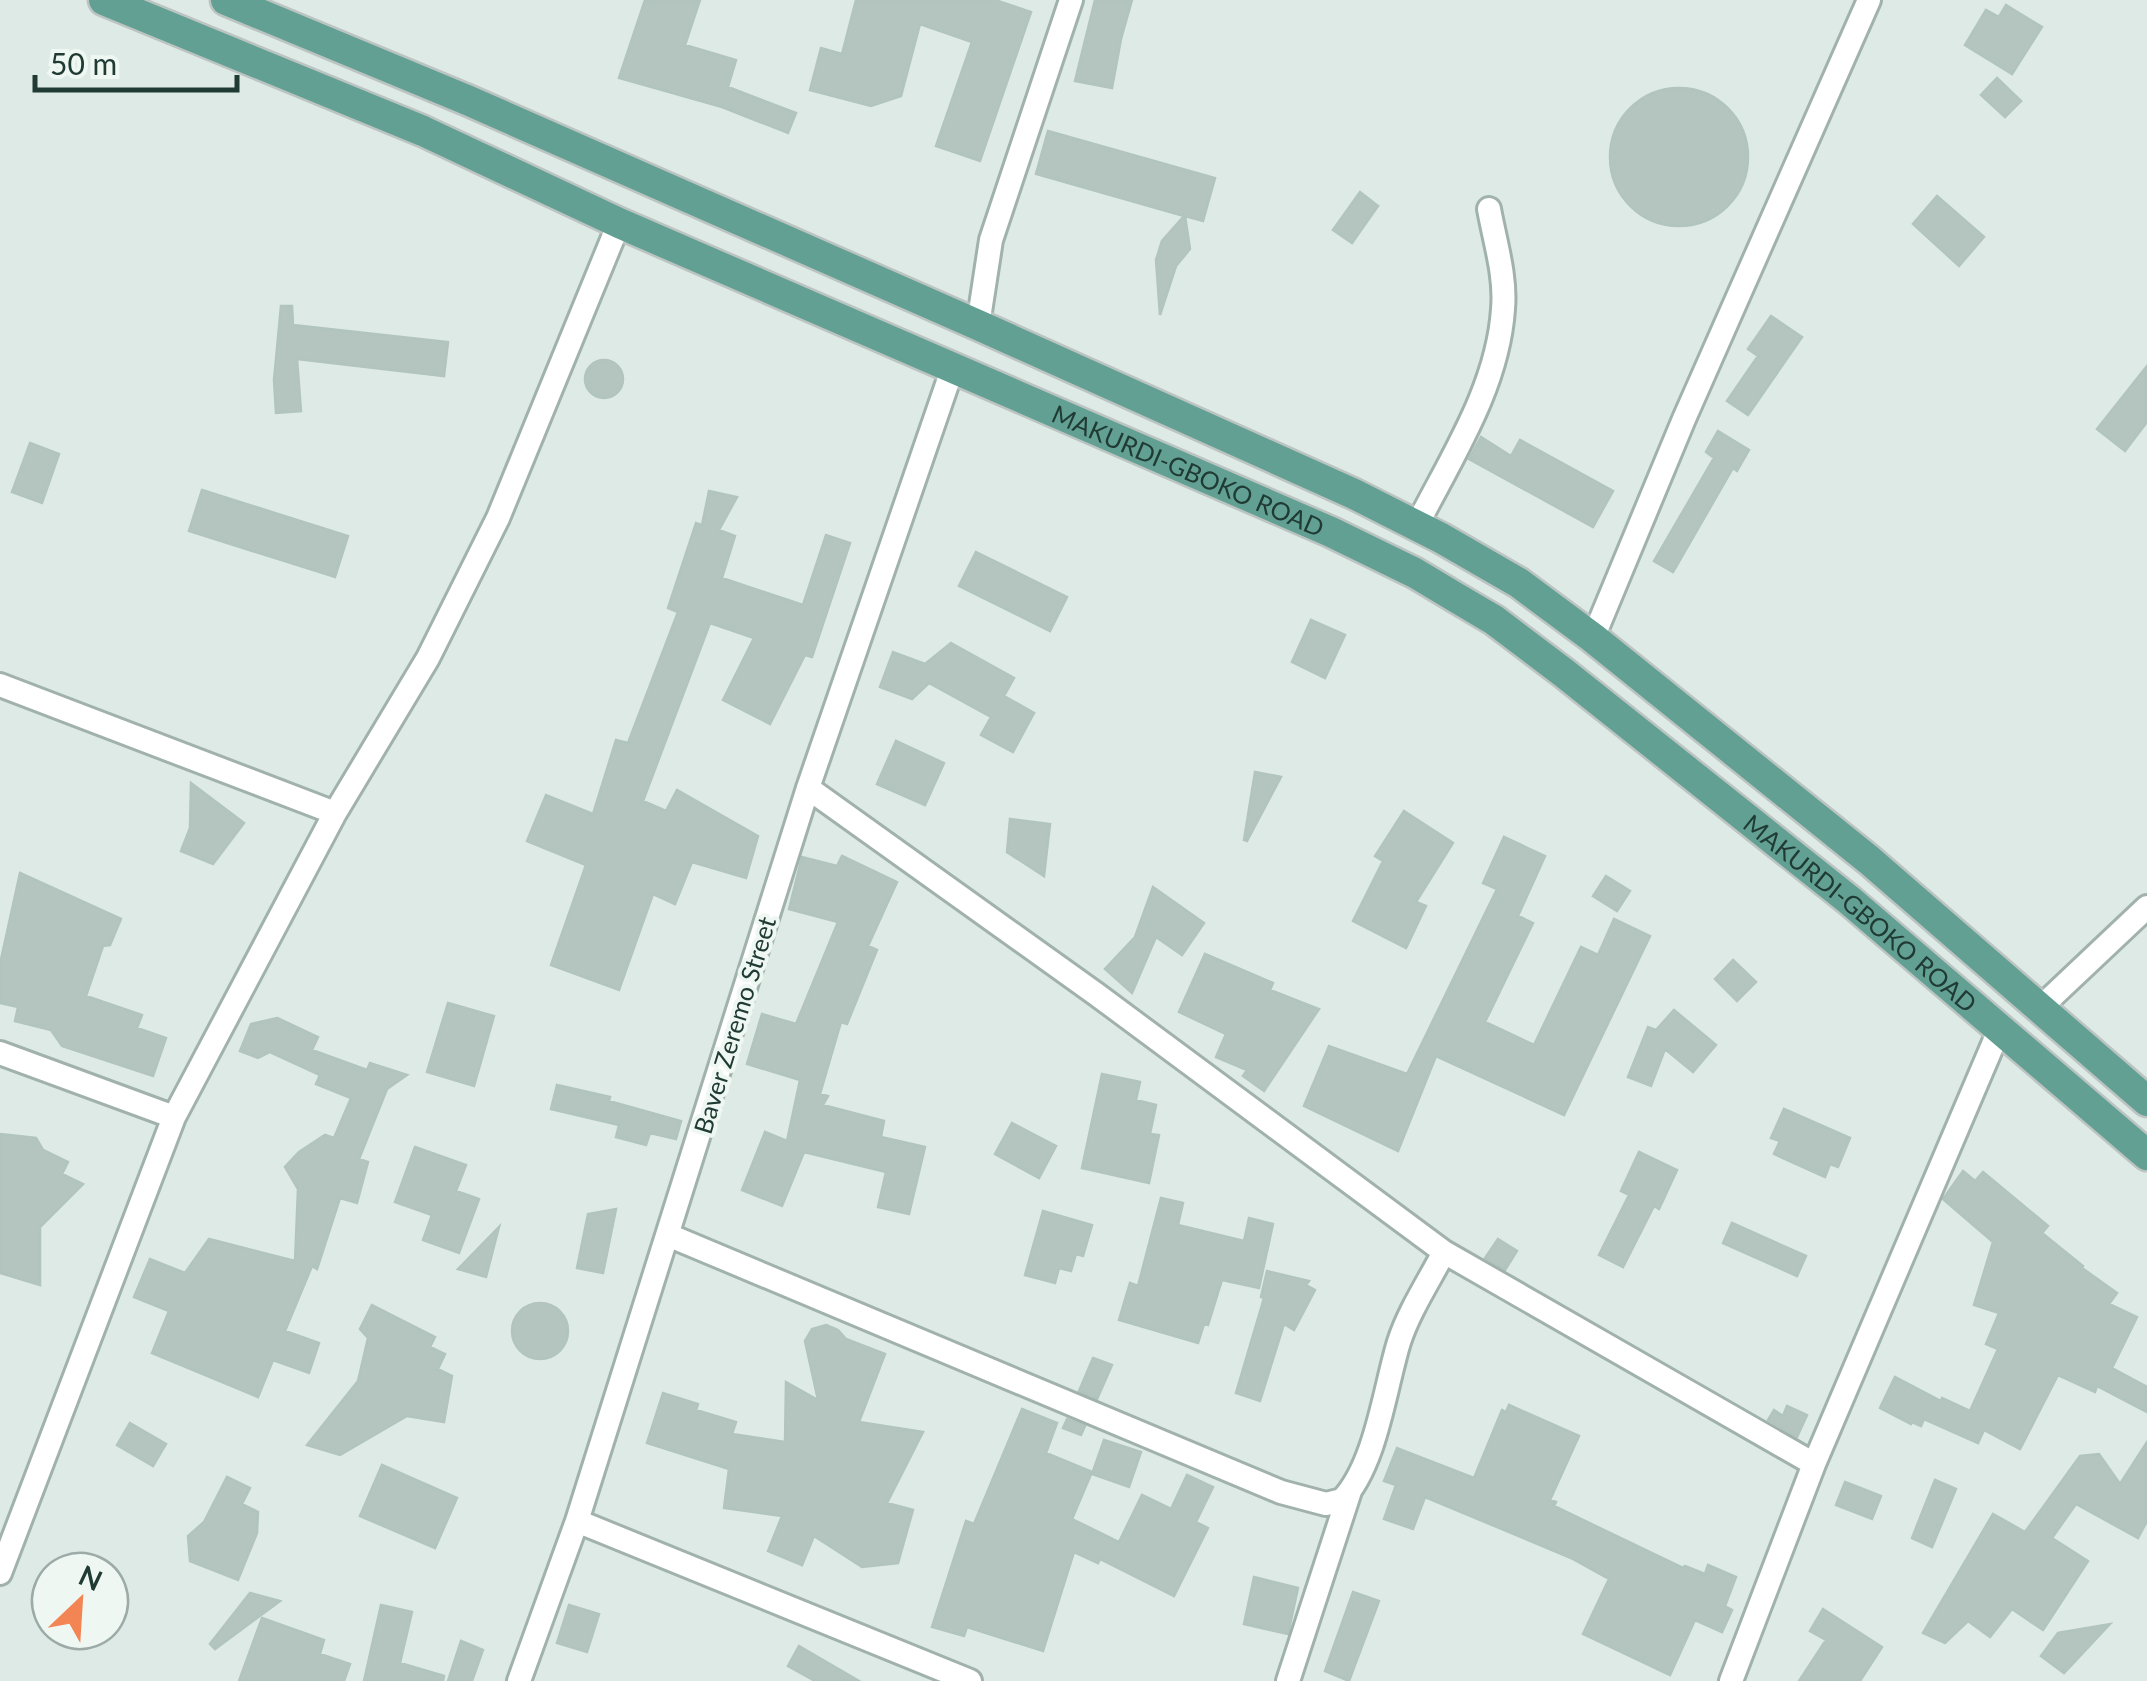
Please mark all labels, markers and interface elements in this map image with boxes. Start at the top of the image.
scale bar [35,30,238,92]
text: 50 m [50,45,117,81]
street label: MAKURDI-GBOKO ROAD [1048,398,1329,542]
street label: MAKURDI-GBOKO ROAD [1738,807,1983,1018]
street label: Baver Zeremo Street [687,913,781,1137]
north arrow [30,1551,130,1651]
text: N [74,1557,108,1597]

